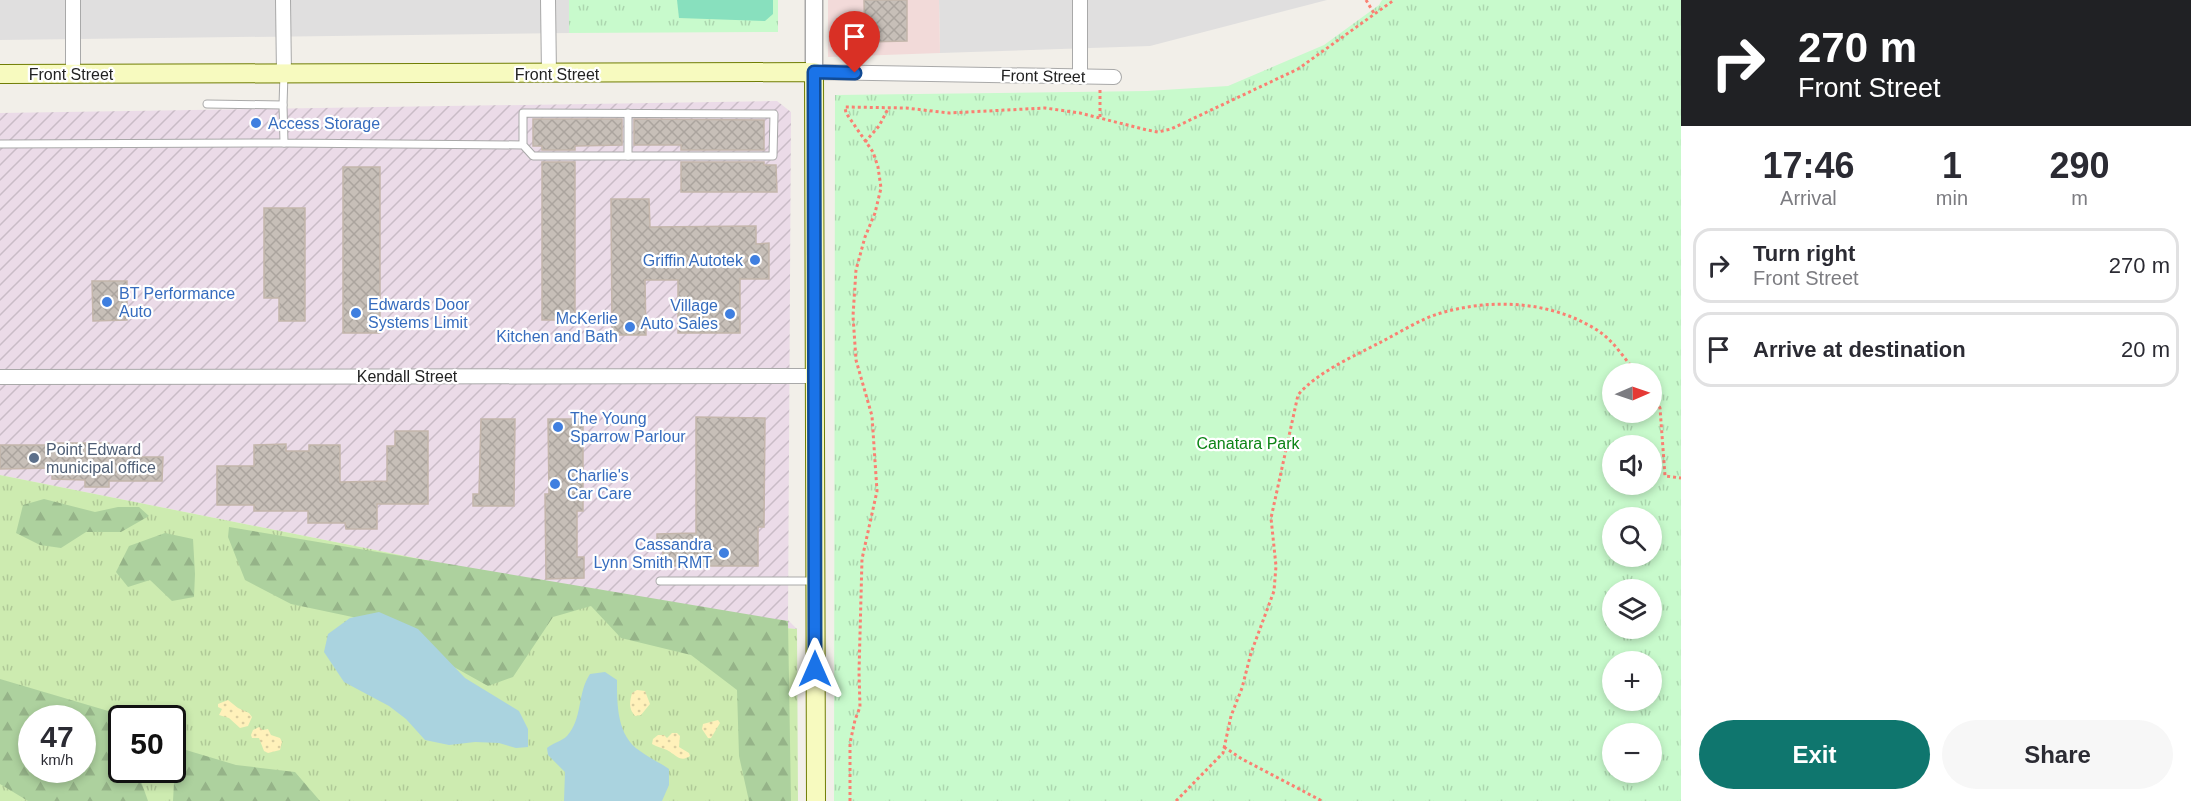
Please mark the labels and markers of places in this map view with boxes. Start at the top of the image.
pin [829,11,880,73]
place label: Access Storage [268,115,380,132]
marker: Access Storage [249,116,263,130]
place label: Griffin Autotek [643,252,744,269]
marker: Griffin Autotek [748,253,762,267]
place label: BT Performance Auto [119,285,235,320]
marker: BT Performance Auto [100,295,114,309]
place label: Edwards Door Systems Limit [368,296,470,331]
place label: Village Auto Sales [641,297,718,332]
marker: Edwards Door Systems Limit [349,306,363,320]
marker: Village Auto Sales [723,307,737,321]
place label: McKerlie Kitchen and Bath [496,310,618,345]
marker: McKerlie Kitchen and Bath [623,320,637,334]
place label: The Young Sparrow Parlour [570,410,686,445]
marker: The Young Sparrow Parlour [551,420,565,434]
place label: Point Edward municipal office [46,441,156,476]
marker: Point Edward municipal office [27,451,41,465]
place label: Charlie's Car Care [567,467,632,502]
marker: Charlie's Car Care [548,477,562,491]
place label: Cassandra Lynn Smith RMT [593,536,712,571]
marker: Cassandra Lynn Smith RMT [717,546,731,560]

